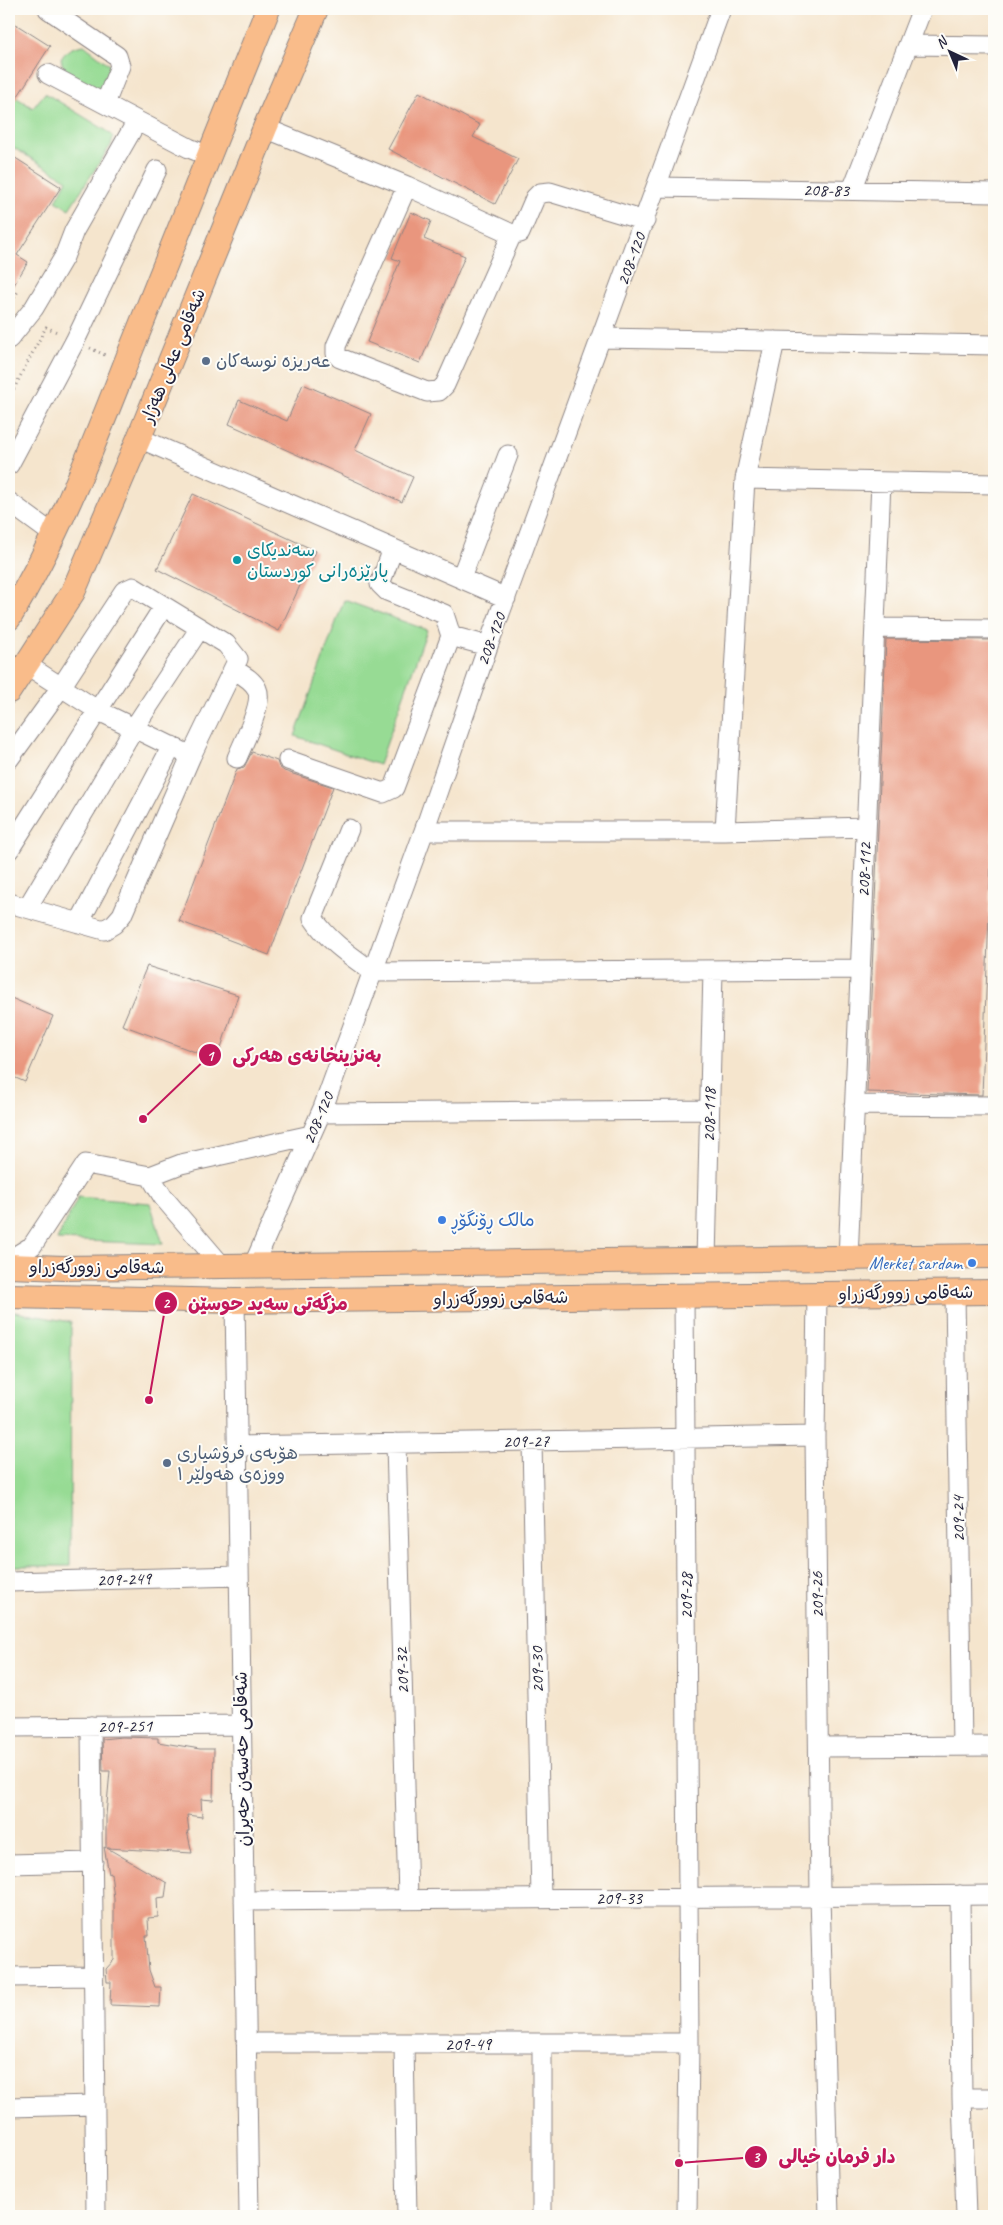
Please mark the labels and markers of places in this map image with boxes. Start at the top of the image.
place label: عەریزە نوسەکان [216,350,331,372]
marker: عەریزە نوسەکان [200,355,212,367]
place label: سەندیکای پارێزەرانی کوردستان [247,539,388,583]
marker: سەندیکای پارێزەرانی کوردستان [231,554,243,566]
callout: بەنزینخانەی هەرکی [198,1038,392,1072]
place label: مالک ڕۆنگۆڕ [450,1209,535,1235]
marker: مالک ڕۆنگۆڕ [436,1214,448,1226]
place label: Merket sardam [869,1252,964,1274]
marker: Merket sardam [966,1257,978,1269]
callout: مزگەتی سەید حوسێن [153,1286,358,1320]
place label: هۆبەی فرۆشیاری ووزەی هەولێر ١ [177,1442,298,1485]
marker: هۆبەی فرۆشیاری ووزەی هەولێر ١ [161,1457,173,1469]
callout: دار فرمان خیالی [743,2140,905,2174]

